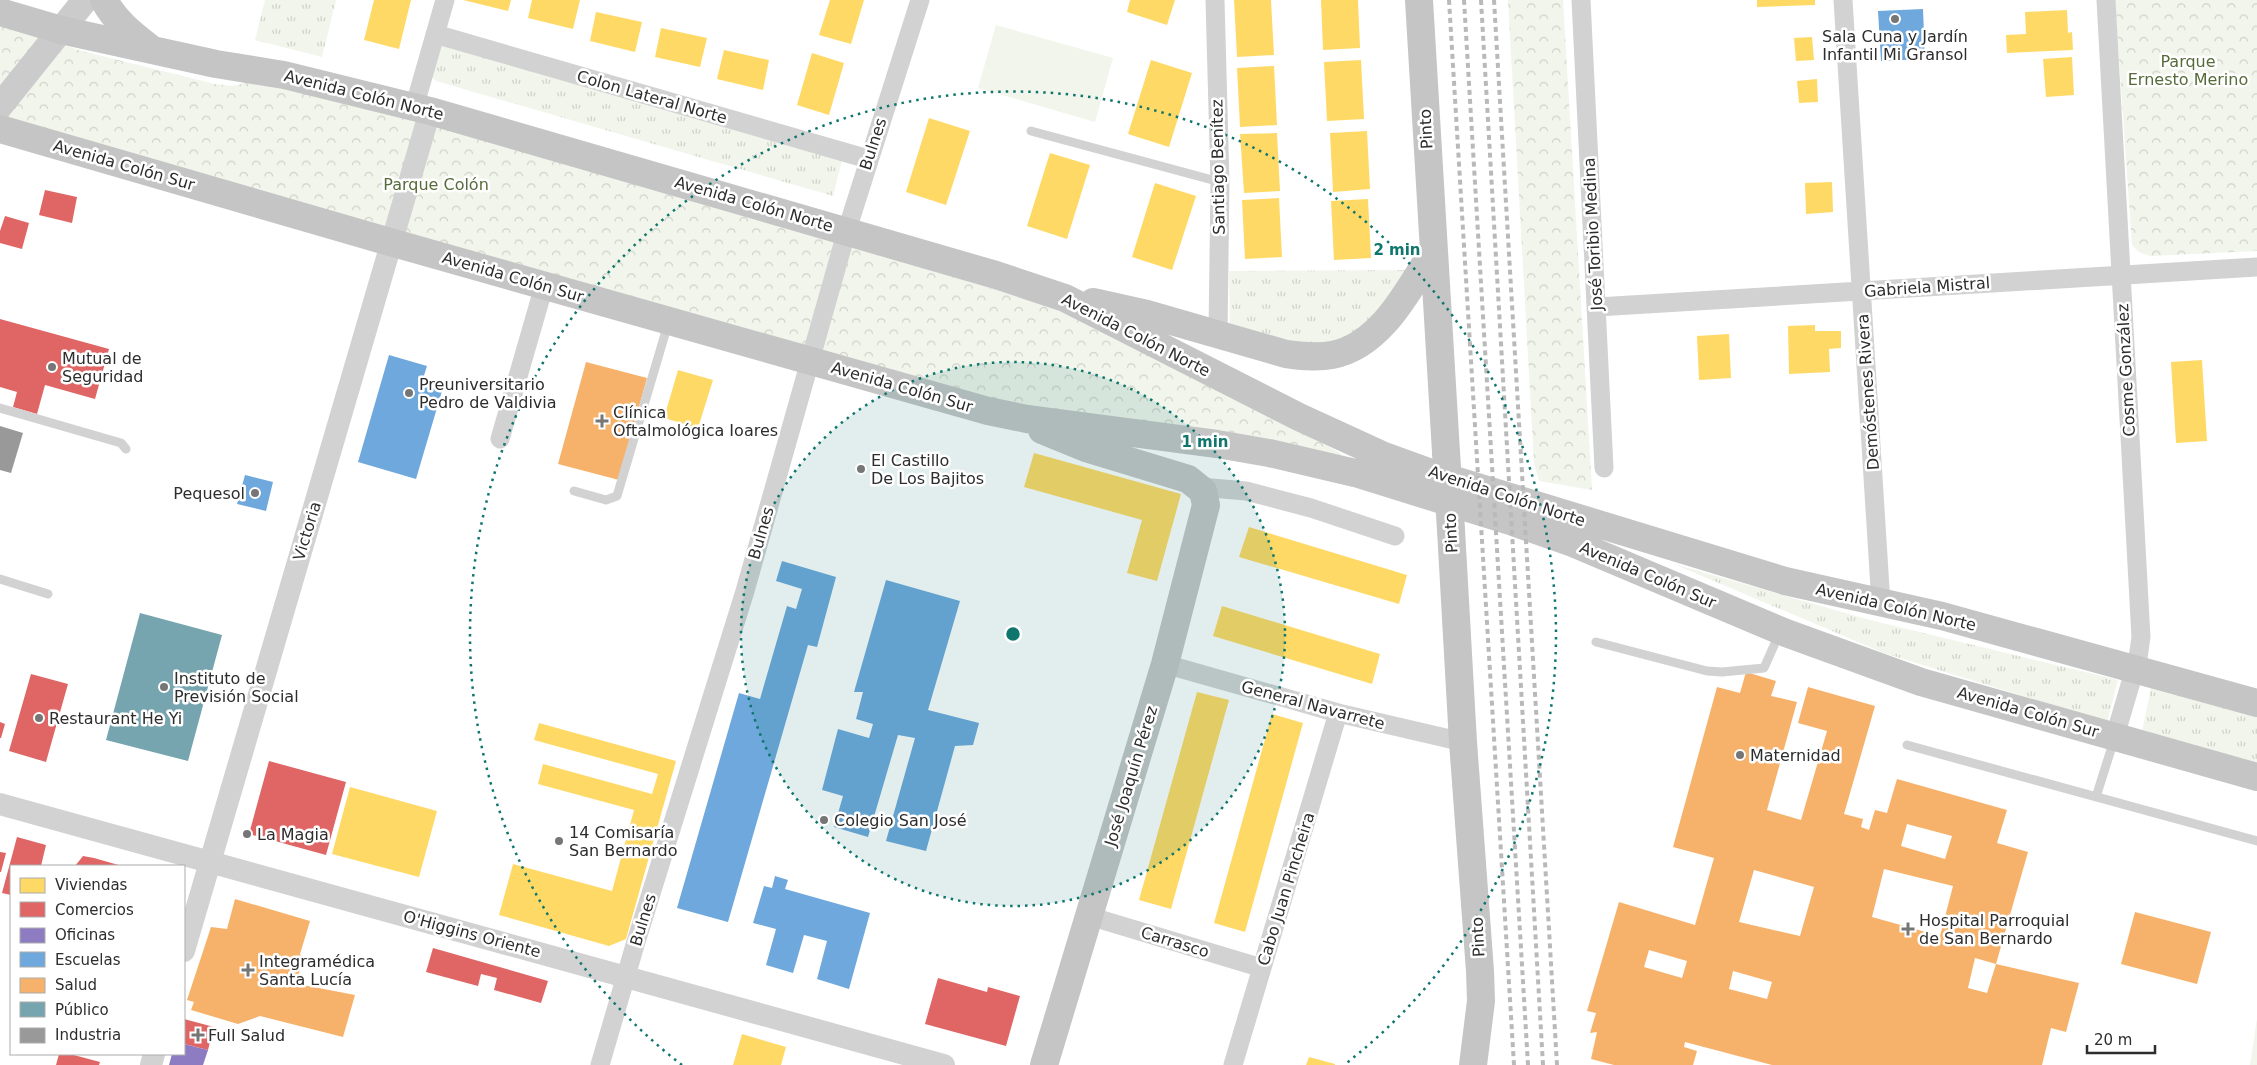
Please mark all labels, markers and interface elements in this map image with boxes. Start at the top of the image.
marker: Sala Cuna y Jardín Infantil Mi Gransol [1889,13,1901,25]
place label: Sala Cuna y Jardín Infantil Mi Gransol [1822,27,1968,64]
park label: Parque Ernesto Merino [2128,52,2248,89]
street label: Avenida Colón Norte [282,66,446,124]
street label: Colon Lateral Norte [575,66,729,128]
street label: Santiago Benítez [1207,99,1229,235]
street label: Pinto [1415,109,1437,149]
street label: Bulnes [856,115,890,173]
street label: Avenida Colón Sur [51,136,197,194]
street label: José Toribio Medina [1580,157,1607,312]
street label: Avenida Colón Norte [673,172,835,236]
park label: Parque Colón [383,175,489,194]
text: 2 min [1373,241,1421,259]
street label: Avenida Colón Sur [440,248,586,306]
street label: Gabriela Mistral [1863,273,1991,301]
street label: Avenida Colón Norte [1059,289,1213,381]
street label: Cosme González [2113,303,2139,437]
street label: Demóstenes Rivera [1853,313,1883,471]
place label: Mutual de Seguridad [62,349,143,386]
street label: Avenida Colón Sur [829,358,975,416]
marker: Mutual de Seguridad [46,361,58,373]
place label: Preuniversitario Pedro de Valdivia [419,375,557,412]
marker: Preuniversitario Pedro de Valdivia [403,387,415,399]
place label: Clínica Oftalmológica Ioares [613,403,778,440]
marker: Clínica Oftalmológica Ioares [595,414,609,428]
text: 1 min [1181,433,1229,451]
place label: El Castillo De Los Bajitos [871,451,984,488]
street label: Avenida Colón Norte [1426,462,1588,530]
marker: El Castillo De Los Bajitos [855,463,867,475]
place label: Pequesol [173,484,245,503]
marker: Pequesol [249,487,261,499]
street label: Victoria [289,499,325,563]
street label: Bulnes [744,504,778,562]
street label: Pinto [1440,513,1462,553]
street label: Avenida Colón Sur [1577,538,1719,612]
street label: Avenida Colón Norte [1814,579,1978,635]
centre of rings [1004,625,1022,643]
place label: Instituto de Previsión Social [174,669,299,706]
street label: General Navarrete [1239,677,1387,733]
marker: Instituto de Previsión Social [158,681,170,693]
street label: Avenida Colón Sur [1955,683,2101,741]
street label: José Joaquín Pérez [1100,704,1161,849]
place label: Restaurant He Yi [49,709,182,728]
marker: Restaurant He Yi [33,712,45,724]
place label: Maternidad [1750,746,1841,765]
marker: Maternidad [1734,749,1746,761]
street label: Cabo Juan Pincheira [1254,810,1318,968]
place label: Colegio San José [834,811,967,830]
marker: Colegio San José [818,814,830,826]
place label: 14 Comisaría San Bernardo [569,823,678,860]
place label: La Magia [257,825,329,844]
marker: La Magia [241,828,253,840]
marker: 14 Comisaría San Bernardo [553,835,565,847]
legend [10,865,185,1055]
text: Viviendas [55,876,128,894]
street label: Bulnes [626,891,660,949]
text: Comercios [55,901,134,919]
street label: O'Higgins Oriente [401,907,543,961]
place label: Hospital Parroquial de San Bernardo [1919,911,2069,948]
street label: Pinto [1467,917,1489,957]
marker: Hospital Parroquial de San Bernardo [1901,922,1915,936]
street label: Carrasco [1138,923,1212,961]
text: Oficinas [55,926,115,944]
text: Escuelas [55,951,121,969]
place label: Integramédica Santa Lucía [259,952,375,989]
marker: Integramédica Santa Lucía [241,963,255,977]
text: Salud [55,976,97,994]
text: Público [55,1001,109,1019]
scale bar [2087,1022,2154,1054]
text: Industria [55,1026,121,1044]
place label: Full Salud [208,1026,285,1045]
marker: Full Salud [192,1029,204,1041]
text: 20 m [2094,1031,2132,1049]

